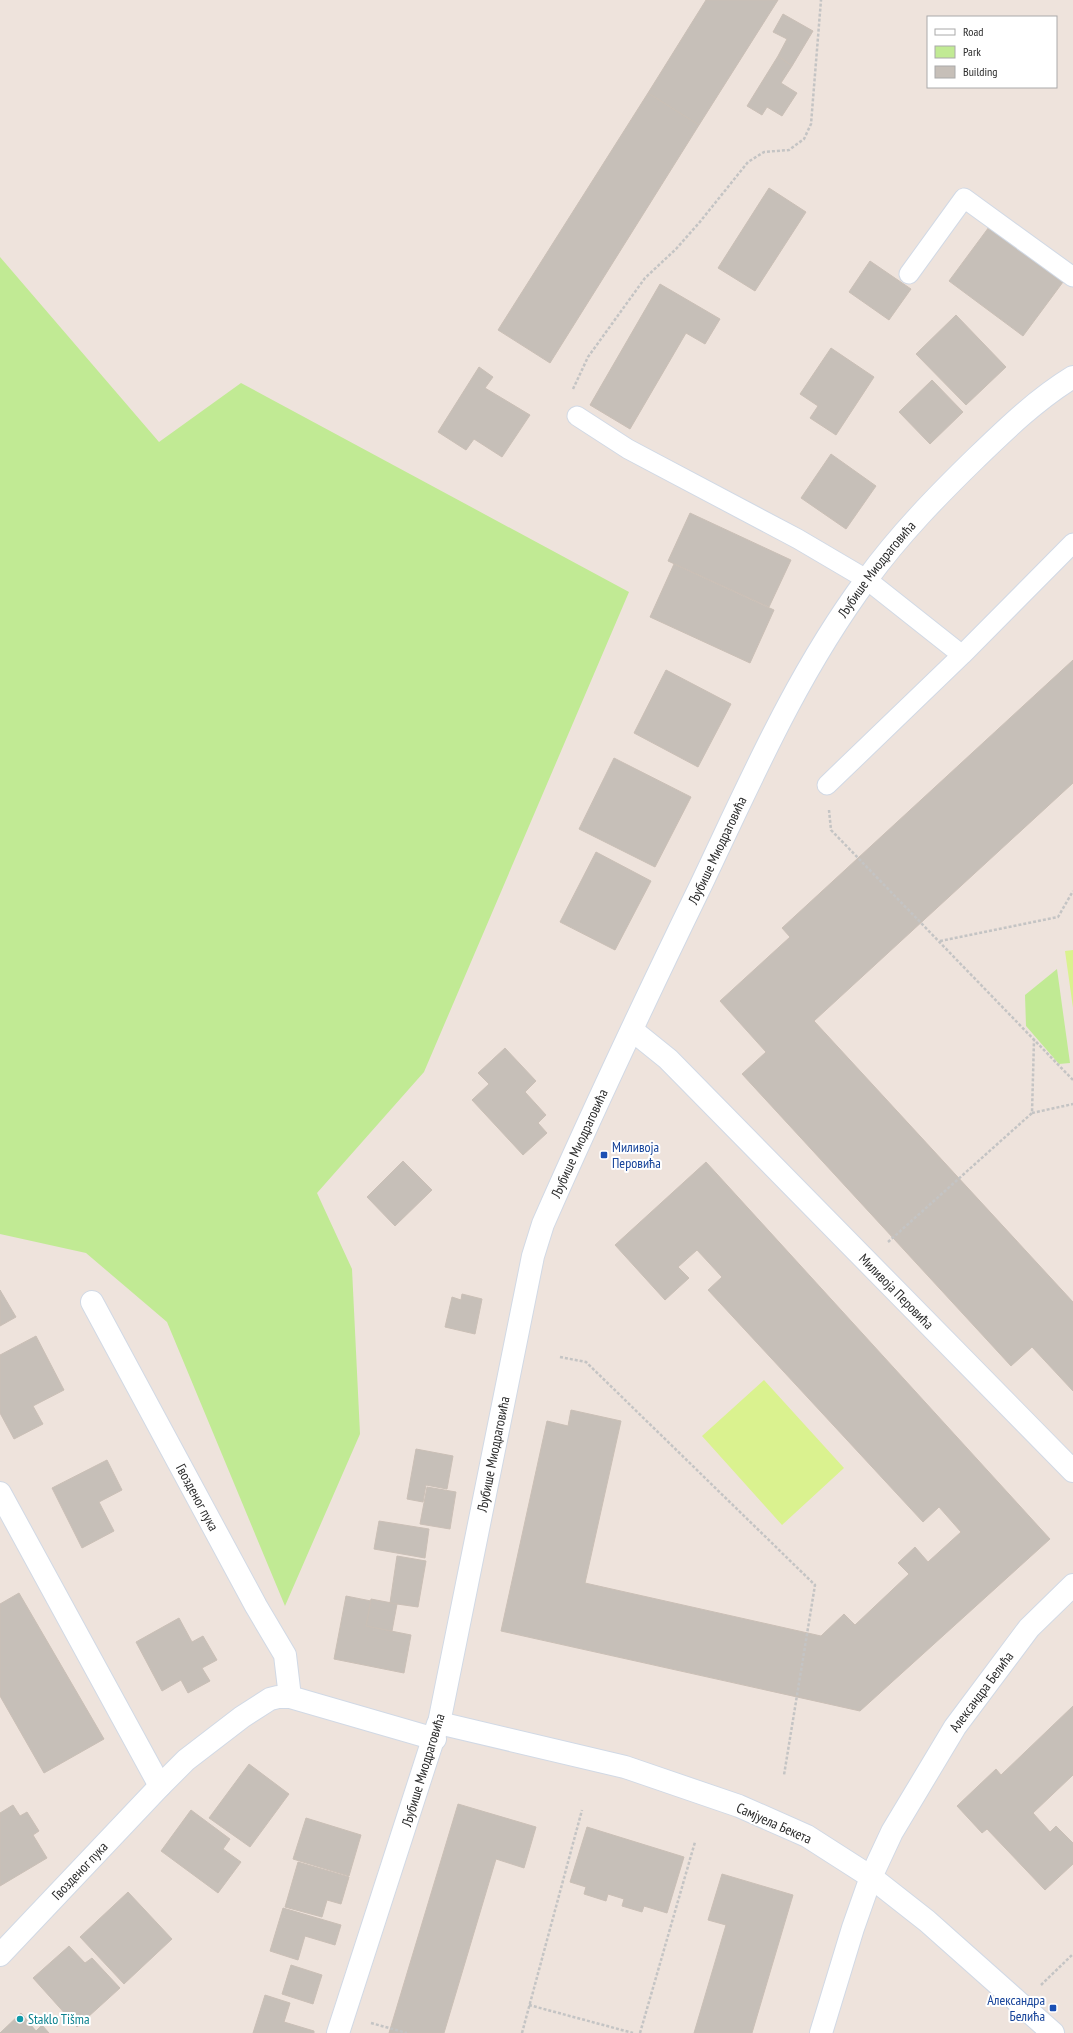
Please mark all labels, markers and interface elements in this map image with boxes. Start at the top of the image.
legend [927,16,1057,88]
text: Road [963,24,983,39]
text: Park [963,44,981,59]
text: Building [963,64,998,79]
street label: Љубише Миодраговића [833,517,919,622]
street label: Љубише Миодраговића [684,793,750,908]
street label: Љубише Миодраговића [546,1086,612,1201]
place label: Миливоја Перовића [612,1138,661,1172]
marker: Миливоја Перовића [599,1150,609,1160]
street label: Миливоја Перовића [855,1250,938,1333]
street label: Љубише Миодраговића [473,1395,514,1514]
street label: Гвозденог пука [172,1461,223,1534]
street label: Александра Белића [945,1648,1017,1735]
street label: Љубише Миодраговића [397,1711,449,1830]
street label: Самјуела Бекета [734,1798,814,1848]
street label: Гвозденог пука [48,1838,112,1904]
place label: Александра Белића [987,1991,1045,2025]
marker: Александра Белића [1048,2003,1058,2013]
place label: Staklo Tišma [28,2010,90,2028]
marker: Staklo Tišma [15,2014,25,2024]

